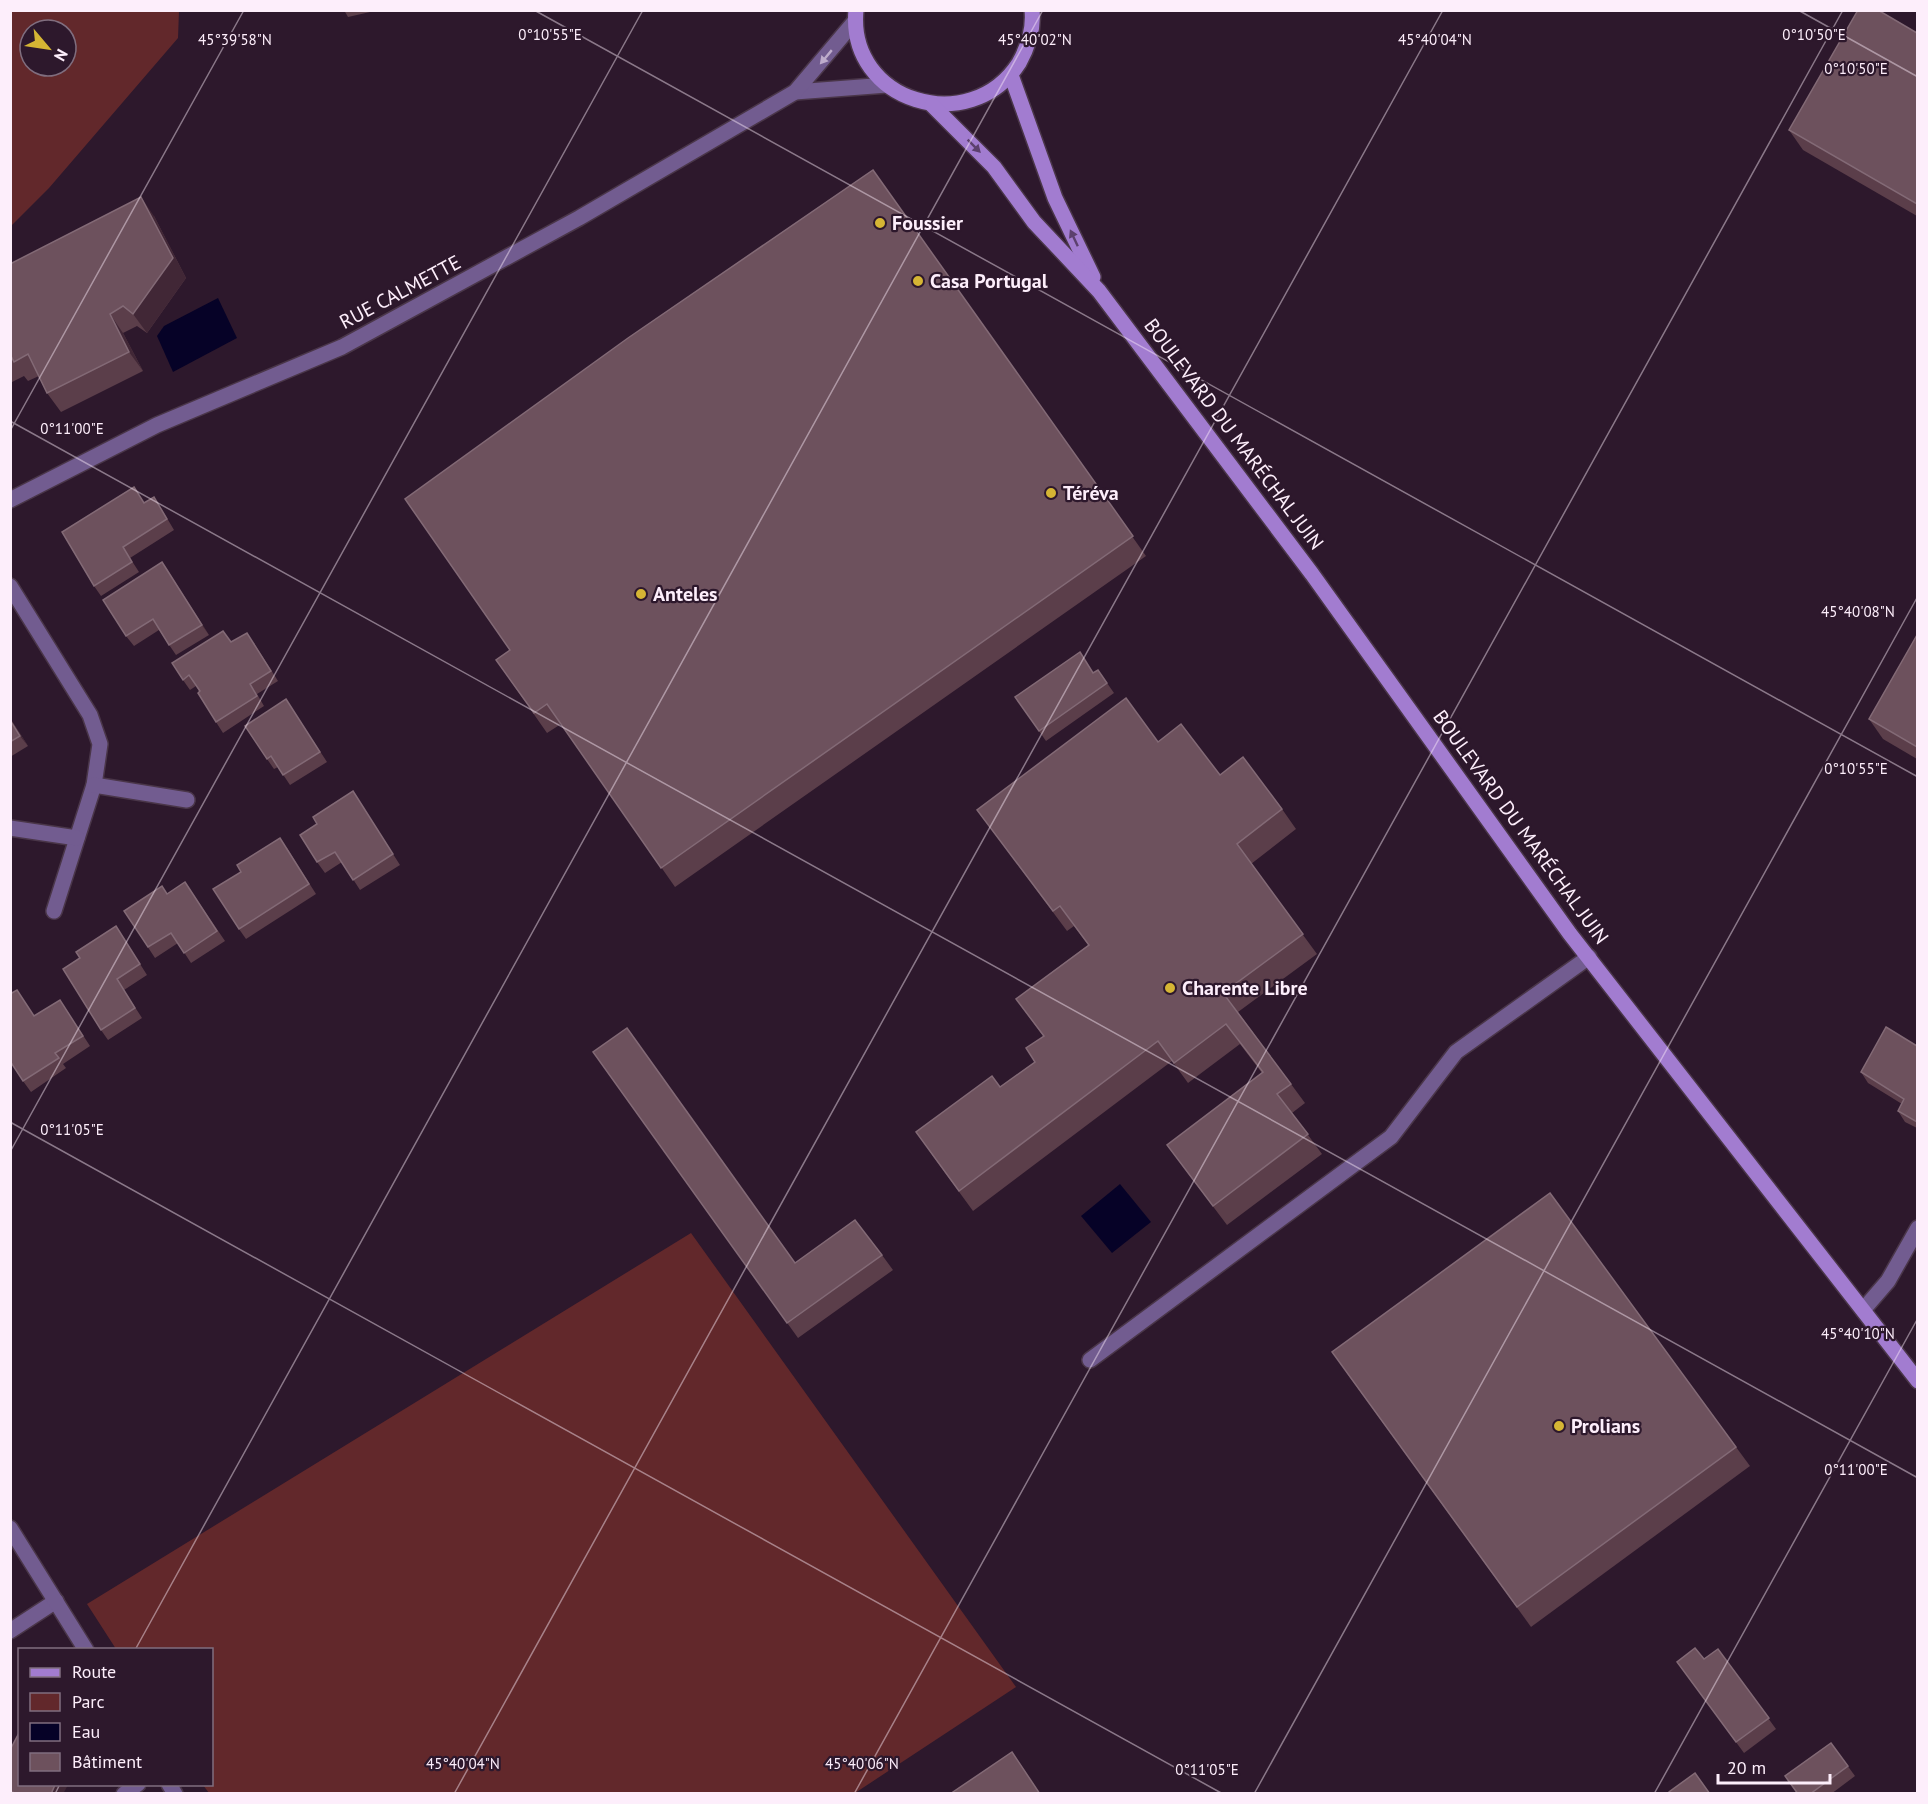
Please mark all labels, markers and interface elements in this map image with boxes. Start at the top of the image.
north arrow [18,18,78,78]
text: 0°10'55"E [518,25,582,44]
text: 0°10'50"E [1782,25,1846,44]
text: 45°39'58"N [198,30,272,49]
text: 45°40'02"N [998,30,1072,49]
text: 45°40'04"N [1398,30,1472,49]
text: N [50,46,72,65]
one-way arrow [819,49,832,65]
text: 0°10'50"E [1824,59,1888,78]
one-way arrow [966,139,980,153]
place label: Foussier [892,210,963,236]
marker: Foussier [873,216,887,230]
one-way arrow [1070,229,1079,246]
street label: RUE CALMETTE [335,249,465,335]
place label: Casa Portugal [930,268,1048,294]
marker: Casa Portugal [911,274,925,288]
street label: BOULEVARD DU MARÉCHAL JUIN [1138,313,1330,555]
text: 0°11'00"E [40,419,104,438]
place label: Téréva [1063,480,1119,506]
marker: Téréva [1044,486,1058,500]
place label: Anteles [653,581,718,607]
marker: Anteles [634,587,648,601]
text: 45°40'08"N [1821,602,1895,621]
street label: BOULEVARD DU MARÉCHAL JUIN [1427,705,1615,949]
text: 0°10'55"E [1824,759,1888,778]
place label: Charente Libre [1182,975,1308,1001]
marker: Charente Libre [1163,981,1177,995]
text: 0°11'05"E [40,1120,104,1139]
text: 45°40'10"N [1821,1324,1895,1343]
place label: Prolians [1571,1413,1640,1439]
marker: Prolians [1552,1419,1566,1433]
text: 0°11'00"E [1824,1460,1888,1479]
legend [18,1648,213,1786]
text: Route [72,1660,116,1683]
text: Parc [72,1690,105,1713]
text: Eau [72,1720,100,1743]
scale bar [1718,1747,1830,1785]
text: Bâtiment [72,1750,142,1773]
text: 45°40'04"N [426,1754,500,1773]
text: 45°40'06"N [825,1754,899,1773]
text: 20 m [1727,1756,1766,1779]
text: 0°11'05"E [1175,1760,1239,1779]

